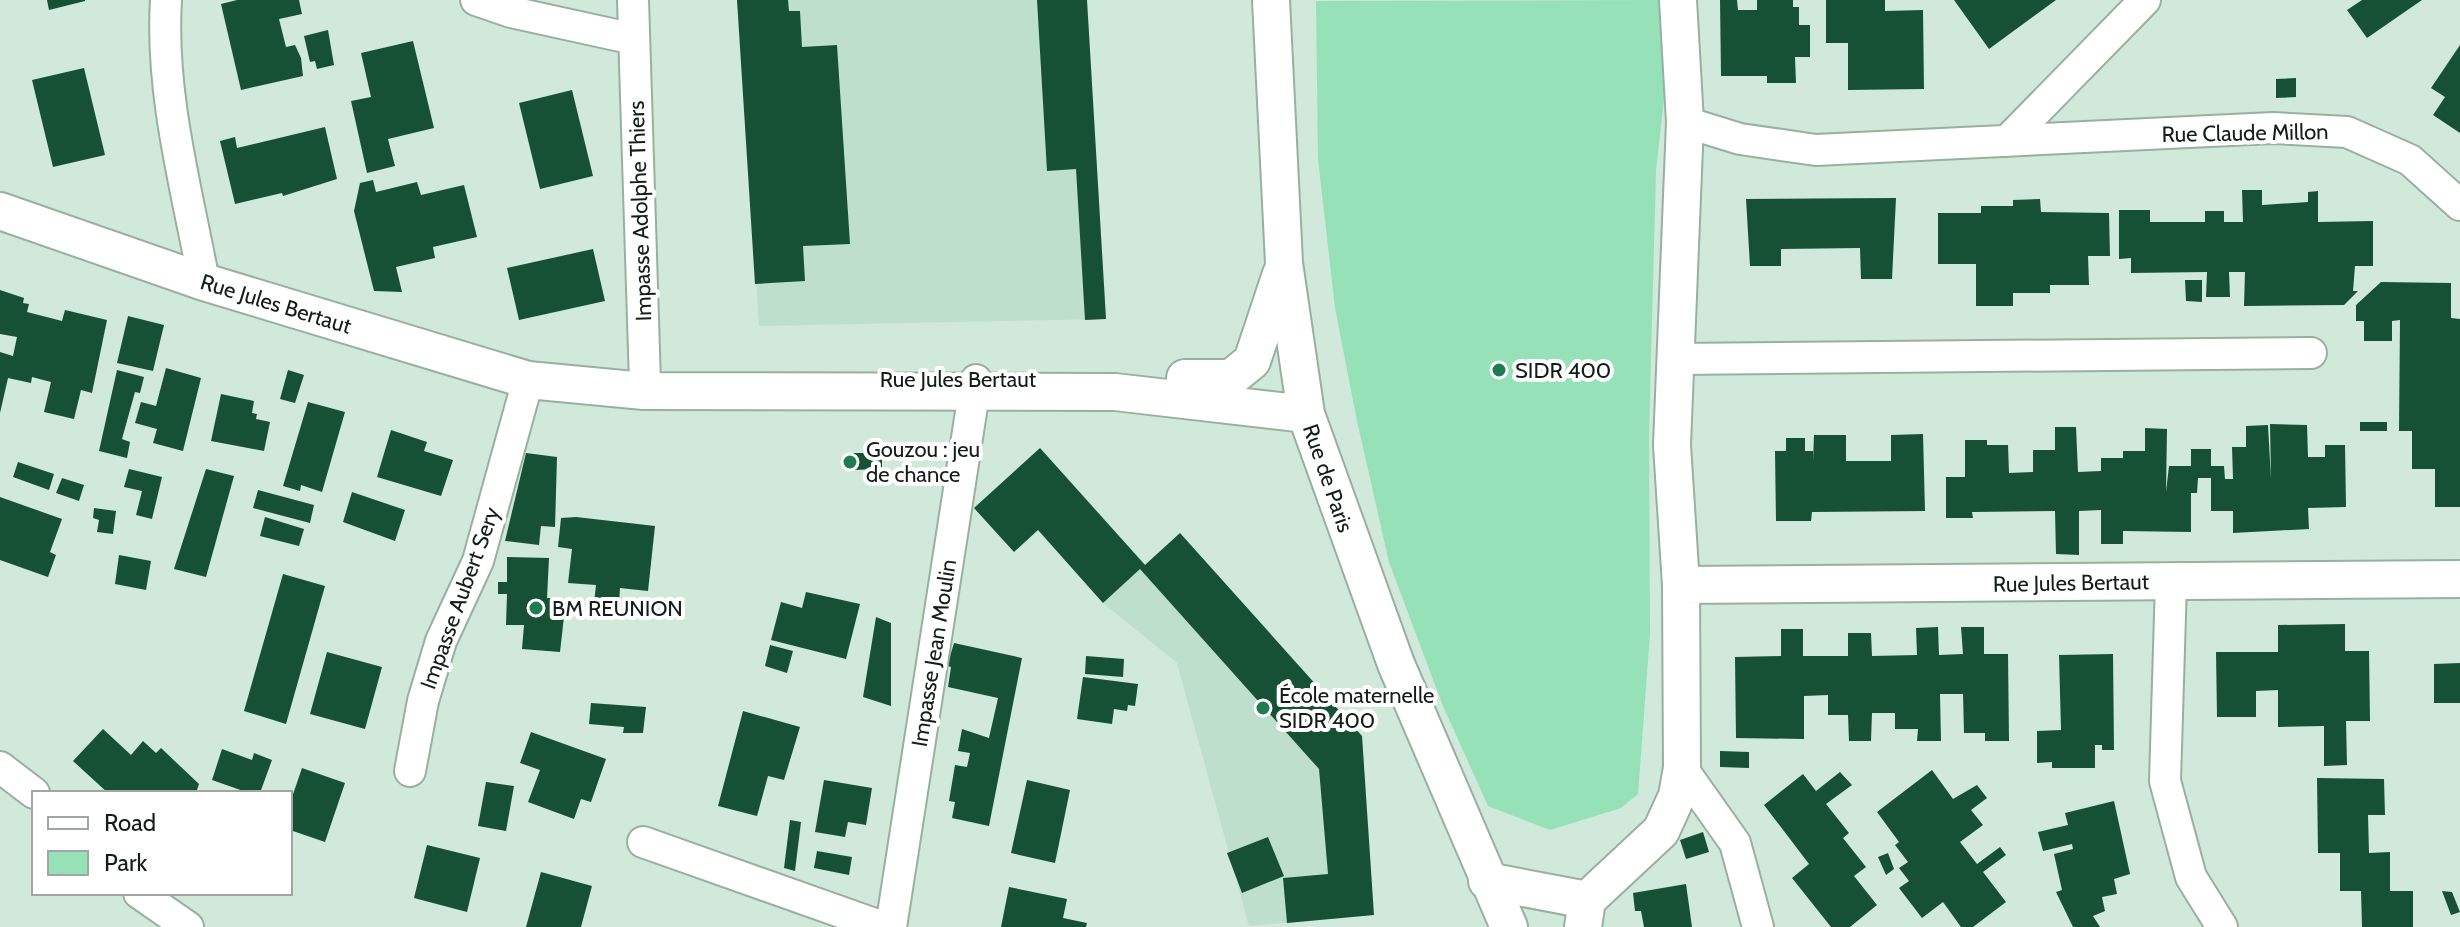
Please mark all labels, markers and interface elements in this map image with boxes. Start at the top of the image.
street label: Impasse Adolphe Thiers [623,100,657,322]
street label: Rue Claude Millon [2161,118,2329,148]
street label: Rue Jules Bertaut [197,268,355,340]
place label: SIDR 400 [1515,357,1611,384]
marker: SIDR 400 [1490,361,1508,379]
street label: Rue Jules Bertaut [880,366,1037,393]
street label: Rue de Paris [1297,420,1359,536]
place label: Gouzou : jeu de chance [866,436,980,488]
marker: Gouzou : jeu de chance [841,453,859,471]
street label: Impasse Aubert Sery [415,503,505,693]
street label: Impasse Jean Moulin [906,557,962,749]
street label: Rue Jules Bertaut [1993,568,2150,598]
place label: BM REUNION [552,595,683,622]
marker: BM REUNION [527,599,545,617]
place label: École maternelle SIDR 400 [1279,682,1434,734]
marker: École maternelle SIDR 400 [1254,699,1272,717]
legend [32,791,292,895]
text: Road [104,808,156,837]
text: Park [104,848,147,877]

